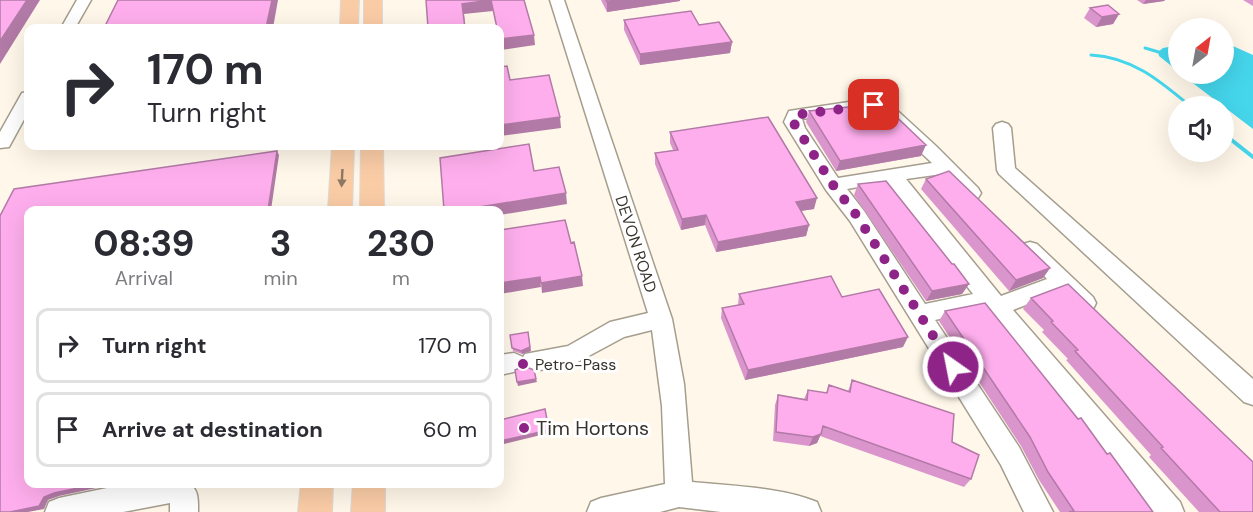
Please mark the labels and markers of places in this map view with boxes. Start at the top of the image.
pin [848,79,899,130]
place label: Petro-Pass [535,354,616,375]
marker: Petro-Pass [516,357,530,371]
place label: Tim Hortons [536,415,649,441]
marker: Tim Hortons [517,421,531,435]

